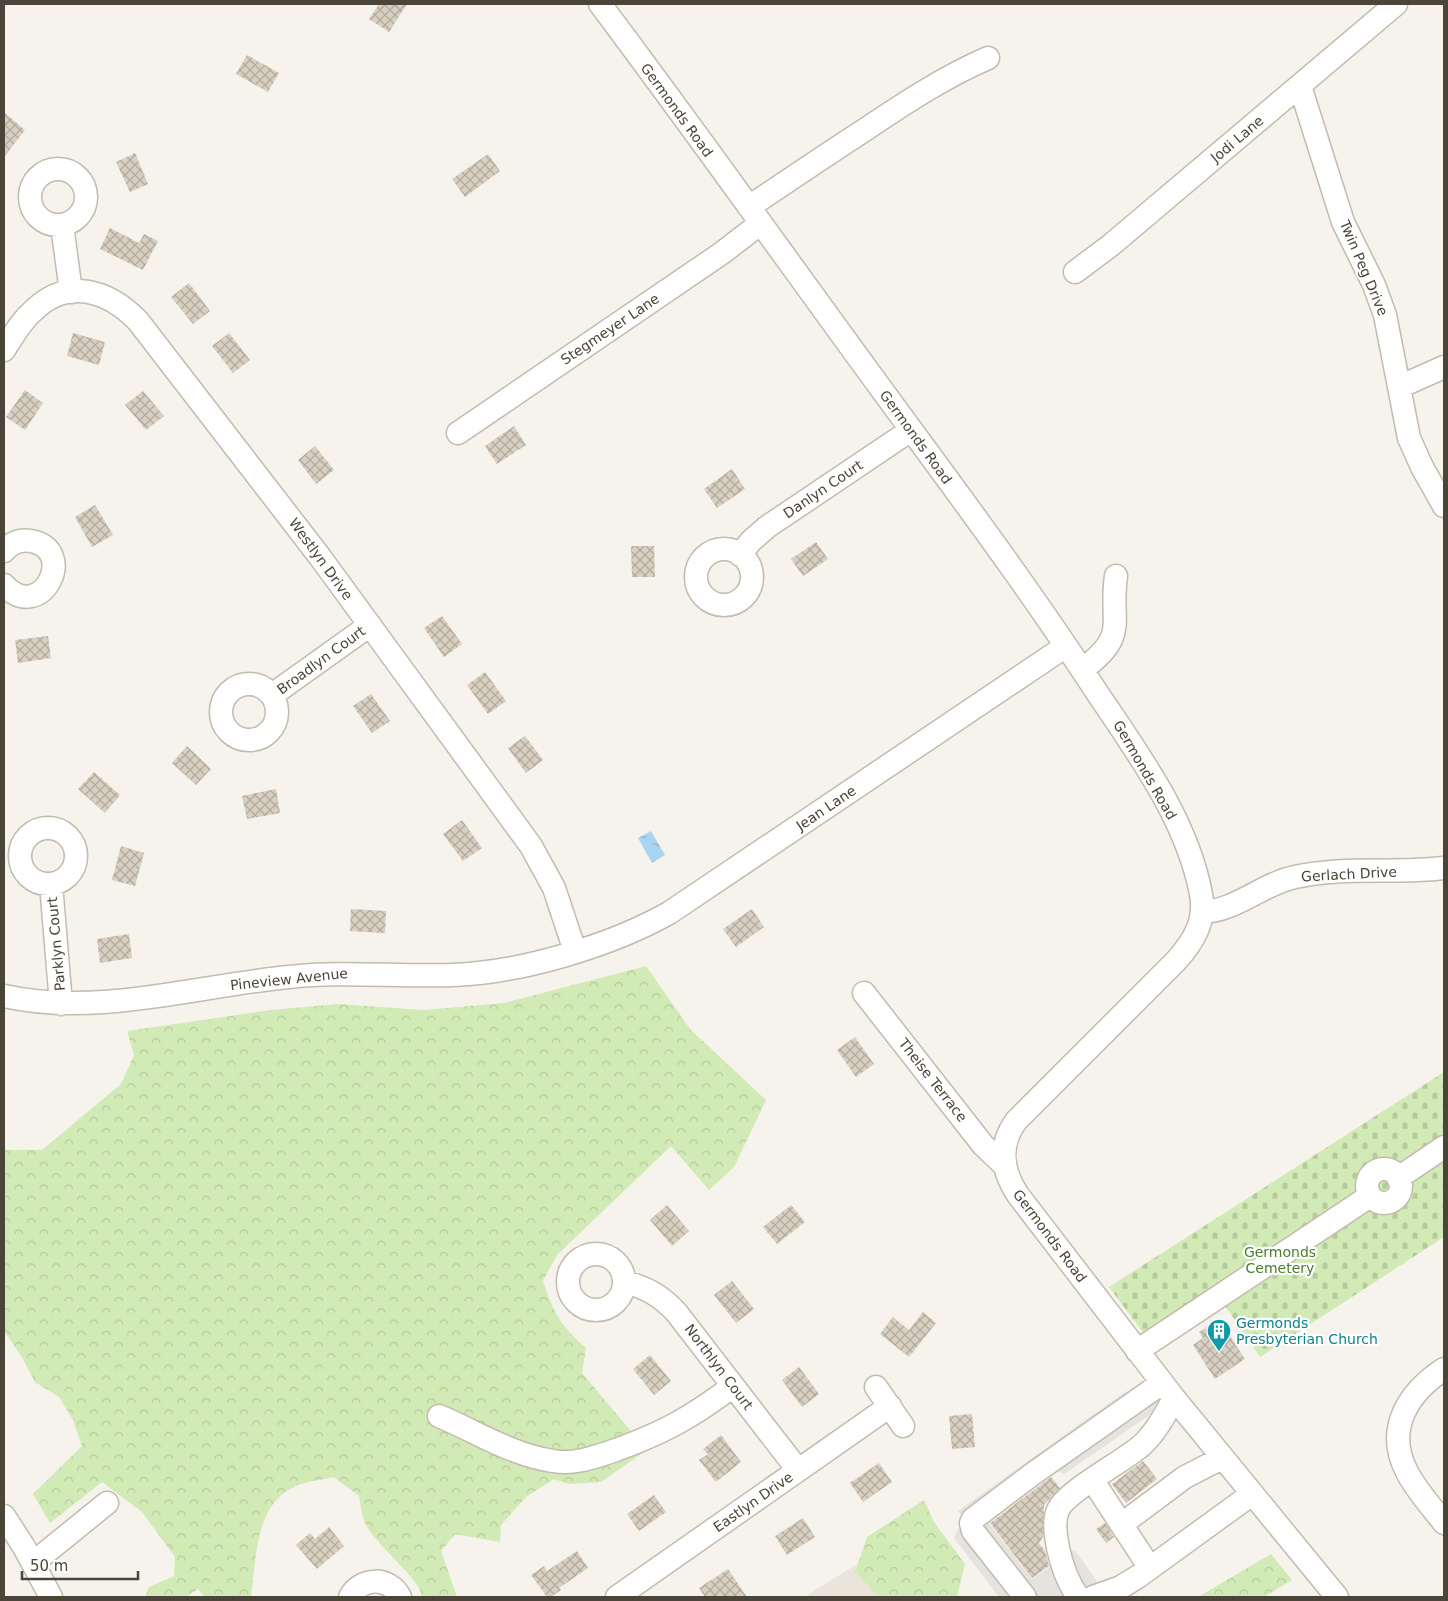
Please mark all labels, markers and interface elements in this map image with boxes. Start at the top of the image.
street label: Germonds Road [638,60,716,160]
street label: Jodi Lane [1207,112,1267,166]
street label: Twin Peg Drive [1336,217,1391,318]
street label: Stegmeyer Lane [558,290,662,368]
street label: Germonds Road [877,387,955,487]
street label: Danlyn Court [780,456,866,521]
street label: Westlyn Drive [286,515,356,603]
street label: Broadlyn Court [274,622,369,697]
street label: Germonds Road [1110,718,1180,822]
street label: Jean Lane [792,782,859,834]
street label: Gerlach Drive [1301,863,1397,885]
street label: Parklyn Court [44,896,68,992]
street label: Pineview Avenue [229,965,349,993]
street label: Theise Terrace [895,1034,970,1125]
street label: Germonds Road [1010,1187,1090,1285]
park label: Germonds Cemetery [1244,1244,1316,1276]
place label: Germonds Presbyterian Church [1236,1315,1378,1347]
building icon: Germonds Presbyterian Church [1206,1318,1232,1352]
street label: Northlyn Court [682,1321,757,1413]
street label: Eastlyn Drive [710,1469,796,1535]
scale bar [22,1548,139,1580]
text: 50 m [30,1557,68,1575]

